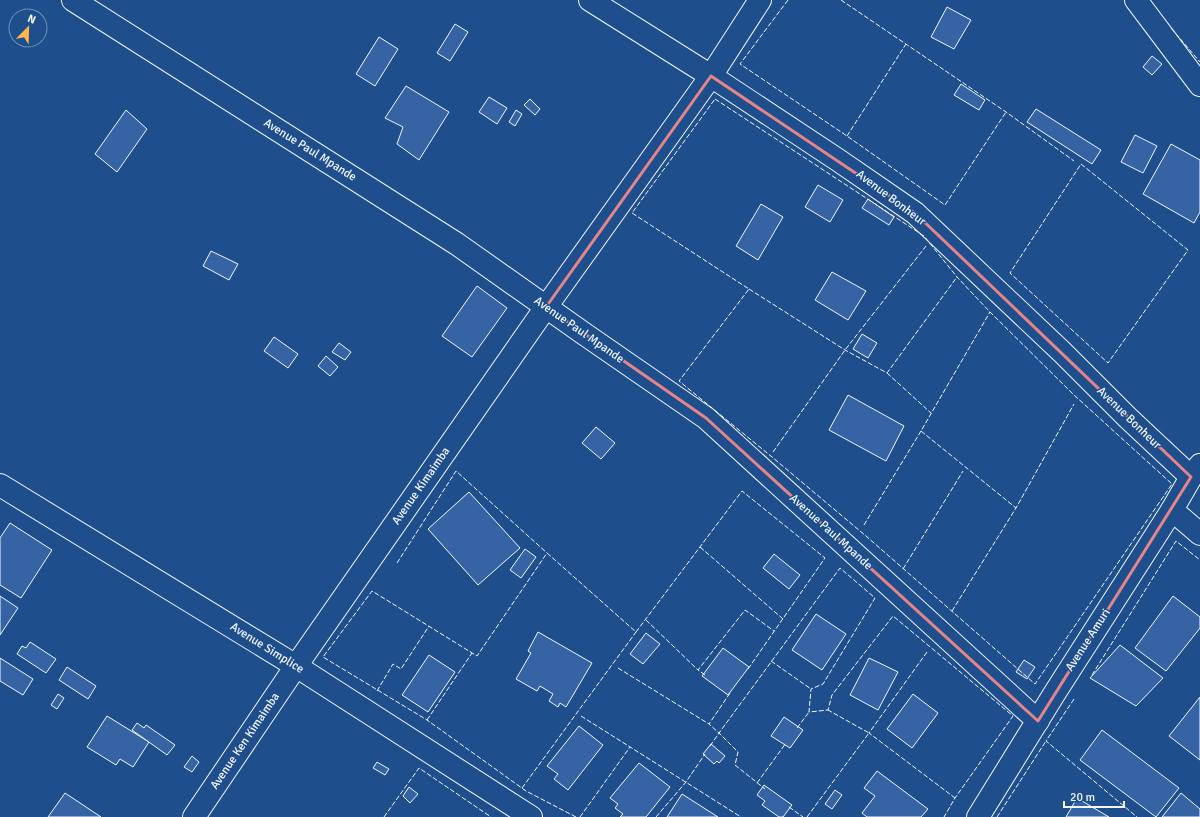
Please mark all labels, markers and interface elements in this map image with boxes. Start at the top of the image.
north arrow [8,8,48,48]
text: N [26,12,38,27]
street label: Avenue Paul Mpande [261,115,359,185]
street label: Avenue Bonheur [853,167,929,230]
street label: Avenue Paul Mpande [531,293,627,367]
street label: Avenue Bonheur [1094,384,1165,453]
street label: Avenue Kimaimba [389,444,453,528]
street label: Avenue Paul Mpande [786,491,876,573]
street label: Avenue Amuri [1062,606,1114,674]
street label: Avenue Simplice [227,619,307,677]
street label: Avenue Ken Kimaimba [207,690,283,792]
scale bar [1064,783,1124,809]
text: 20 m [1070,790,1095,805]

